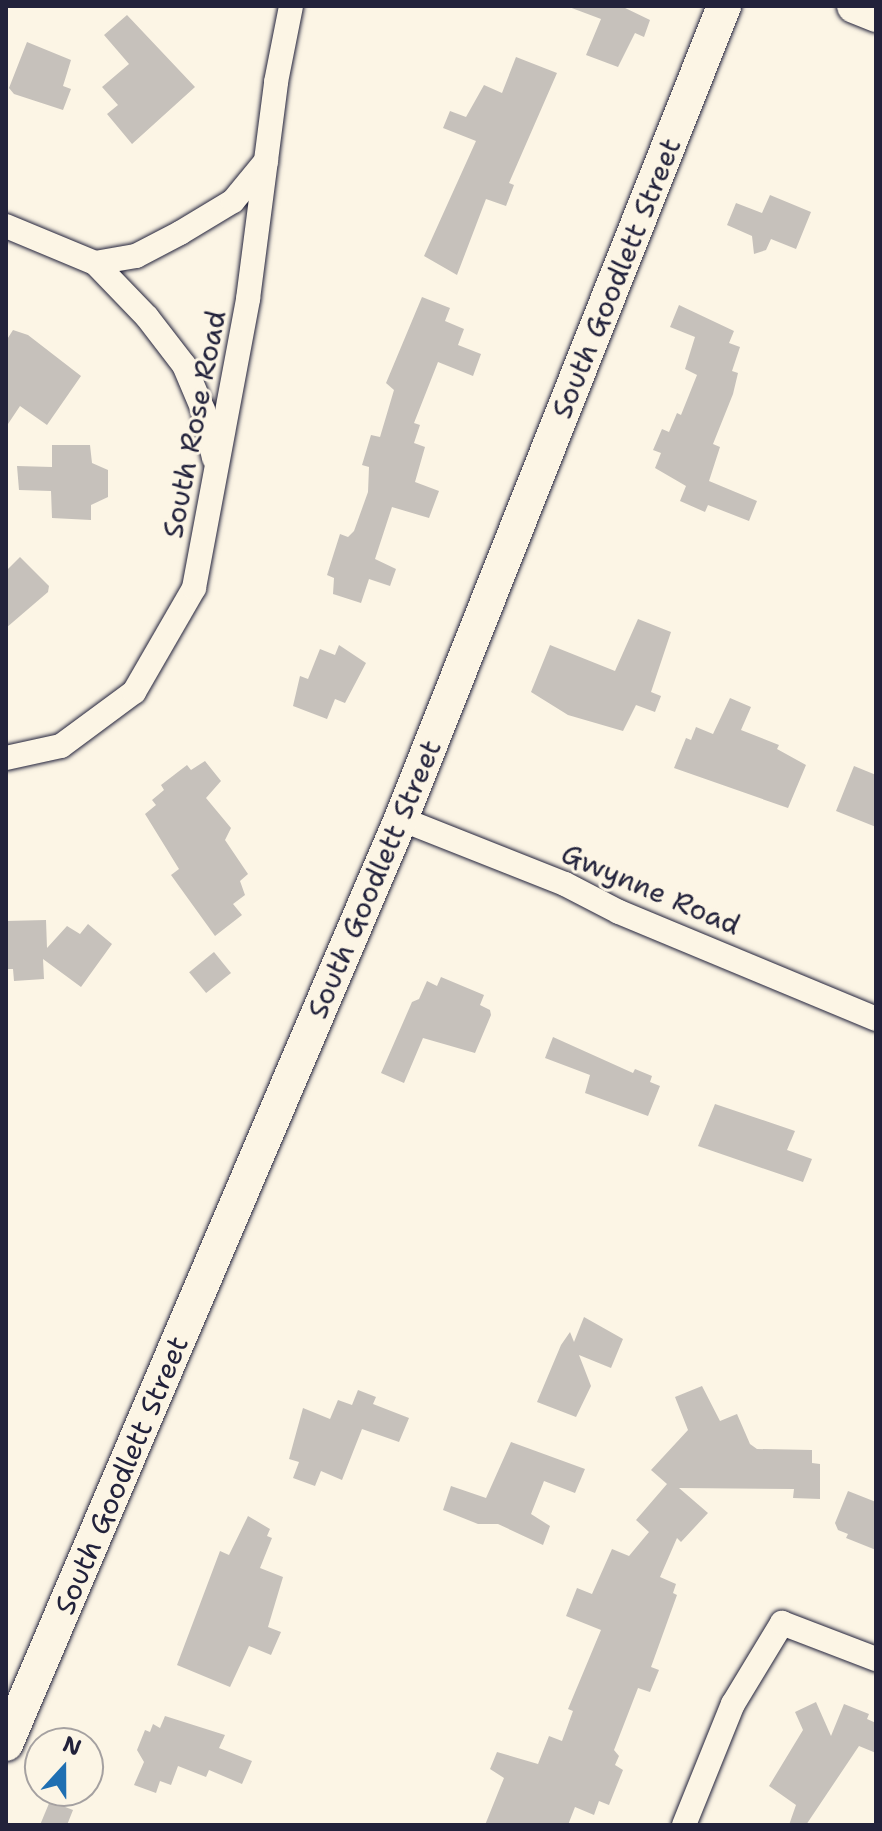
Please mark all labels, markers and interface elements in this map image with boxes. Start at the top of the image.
street label: South Goodlett Street [544,133,688,423]
street label: South Rose Road [155,307,233,541]
street label: South Goodlett Street [300,735,448,1023]
street label: Gwynne Road [556,836,746,942]
street label: South Goodlett Street [47,1331,195,1619]
north arrow [24,1727,104,1807]
text: N [59,1729,85,1763]

